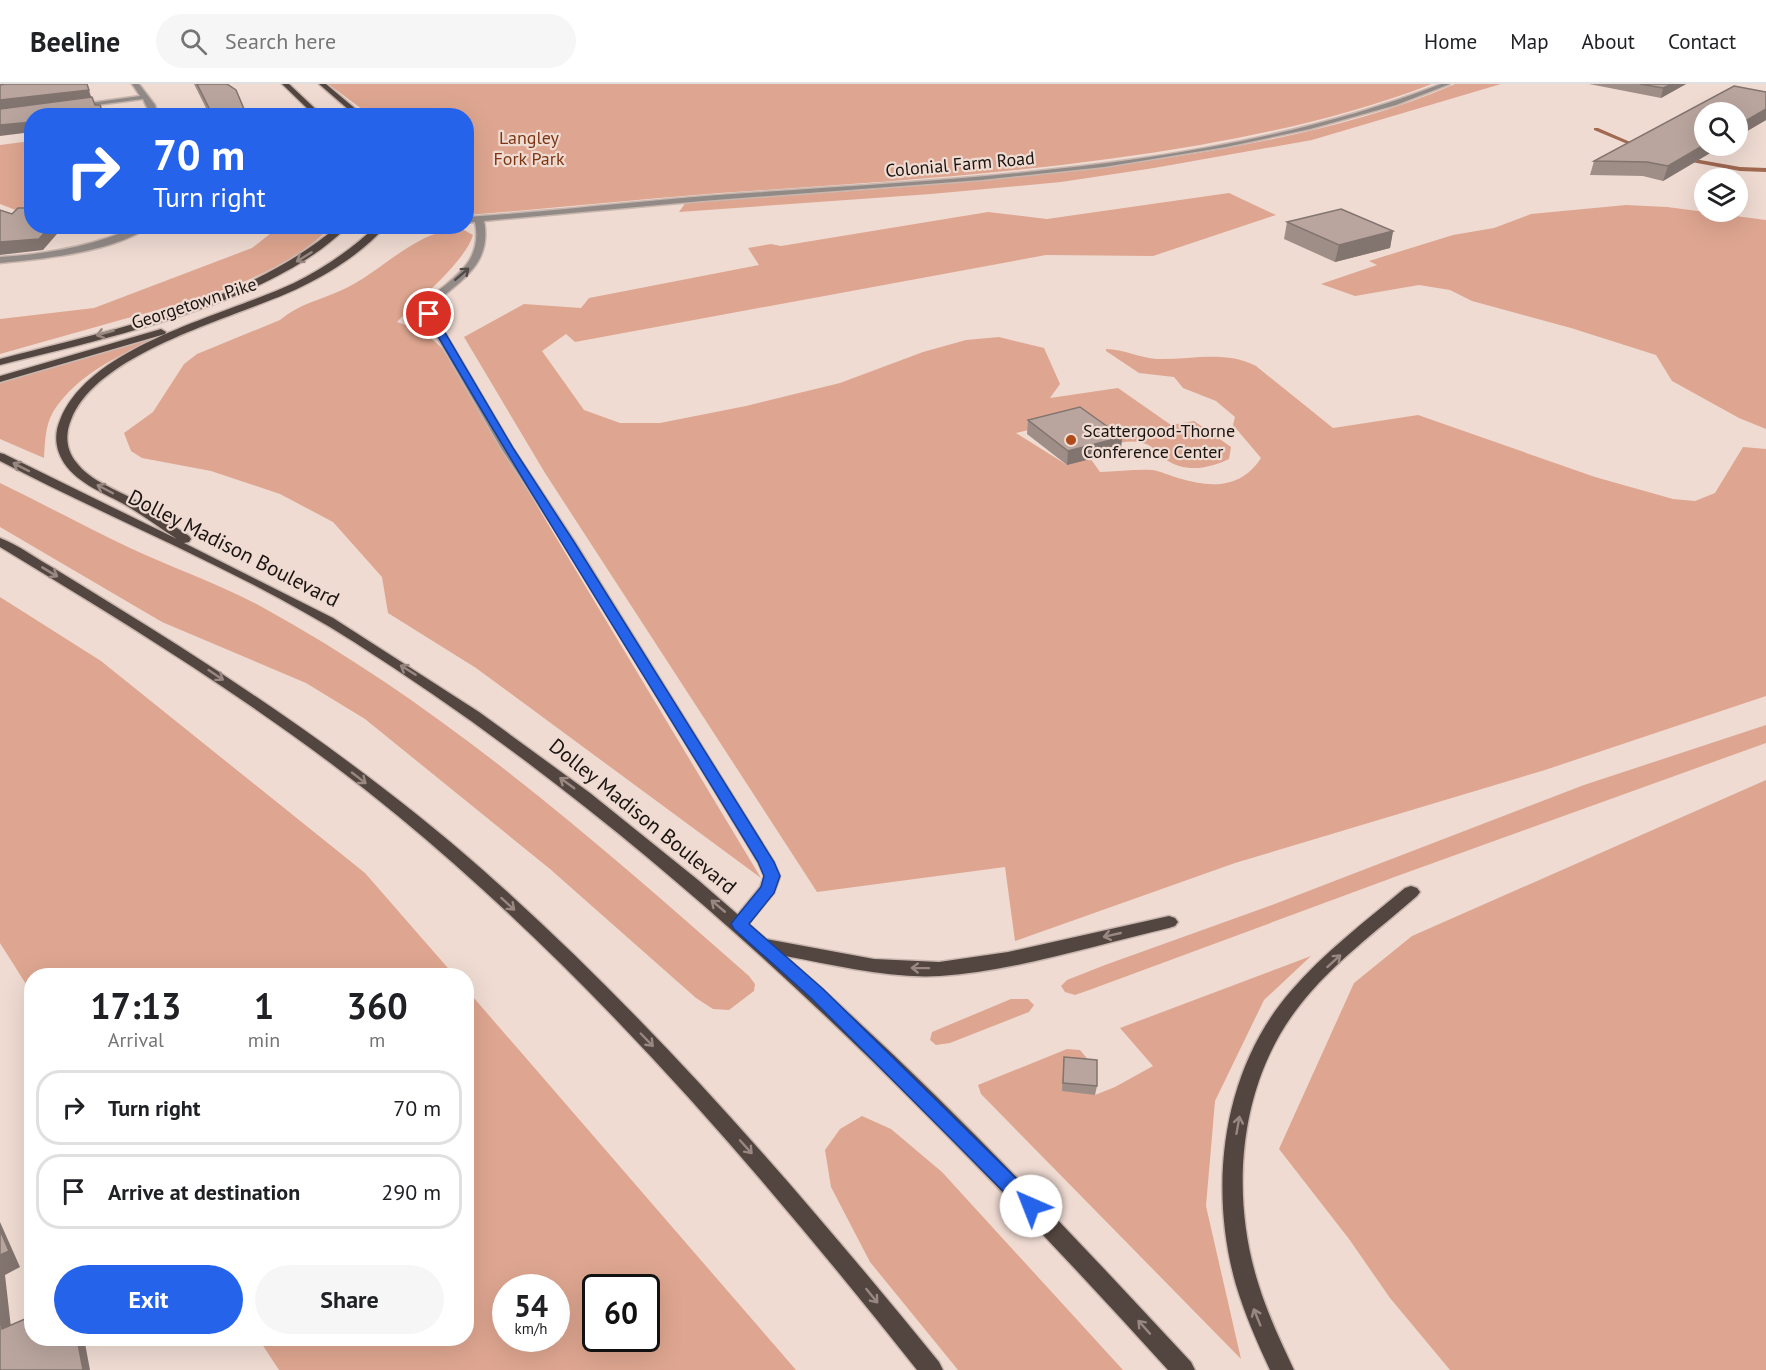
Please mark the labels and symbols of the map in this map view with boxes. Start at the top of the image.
park label: Langley Fork Park [493,126,565,170]
street label: Colonial Farm Road [884,146,1036,182]
one-way arrow [296,251,313,263]
one-way arrow [454,267,469,281]
street label: Georgetown Pike [129,272,259,334]
pin [403,288,454,339]
one-way arrow [96,328,115,339]
place label: Scattergood-Thorne Conference Center [1083,419,1235,463]
marker: Scattergood-Thorne Conference Center [1064,433,1078,447]
one-way arrow [12,461,30,472]
one-way arrow [96,483,114,494]
street label: Dolley Madison Boulevard [124,483,344,613]
one-way arrow [41,566,58,578]
one-way arrow [400,664,417,676]
one-way arrow [207,669,223,681]
street label: Dolley Madison Boulevard [544,732,742,900]
one-way arrow [351,771,367,784]
one-way arrow [559,777,575,789]
one-way arrow [500,897,515,911]
one-way arrow [710,900,726,913]
one-way arrow [1103,930,1122,941]
one-way arrow [1326,954,1341,968]
one-way arrow [911,963,931,974]
one-way arrow [640,1032,655,1047]
one-way arrow [1233,1116,1244,1136]
one-way arrow [739,1140,753,1155]
position arrow [999,1174,1063,1238]
speed limit sign: 60 [582,1274,660,1352]
one-way arrow [865,1288,878,1304]
one-way arrow [1251,1308,1262,1327]
one-way arrow [1137,1319,1151,1334]

